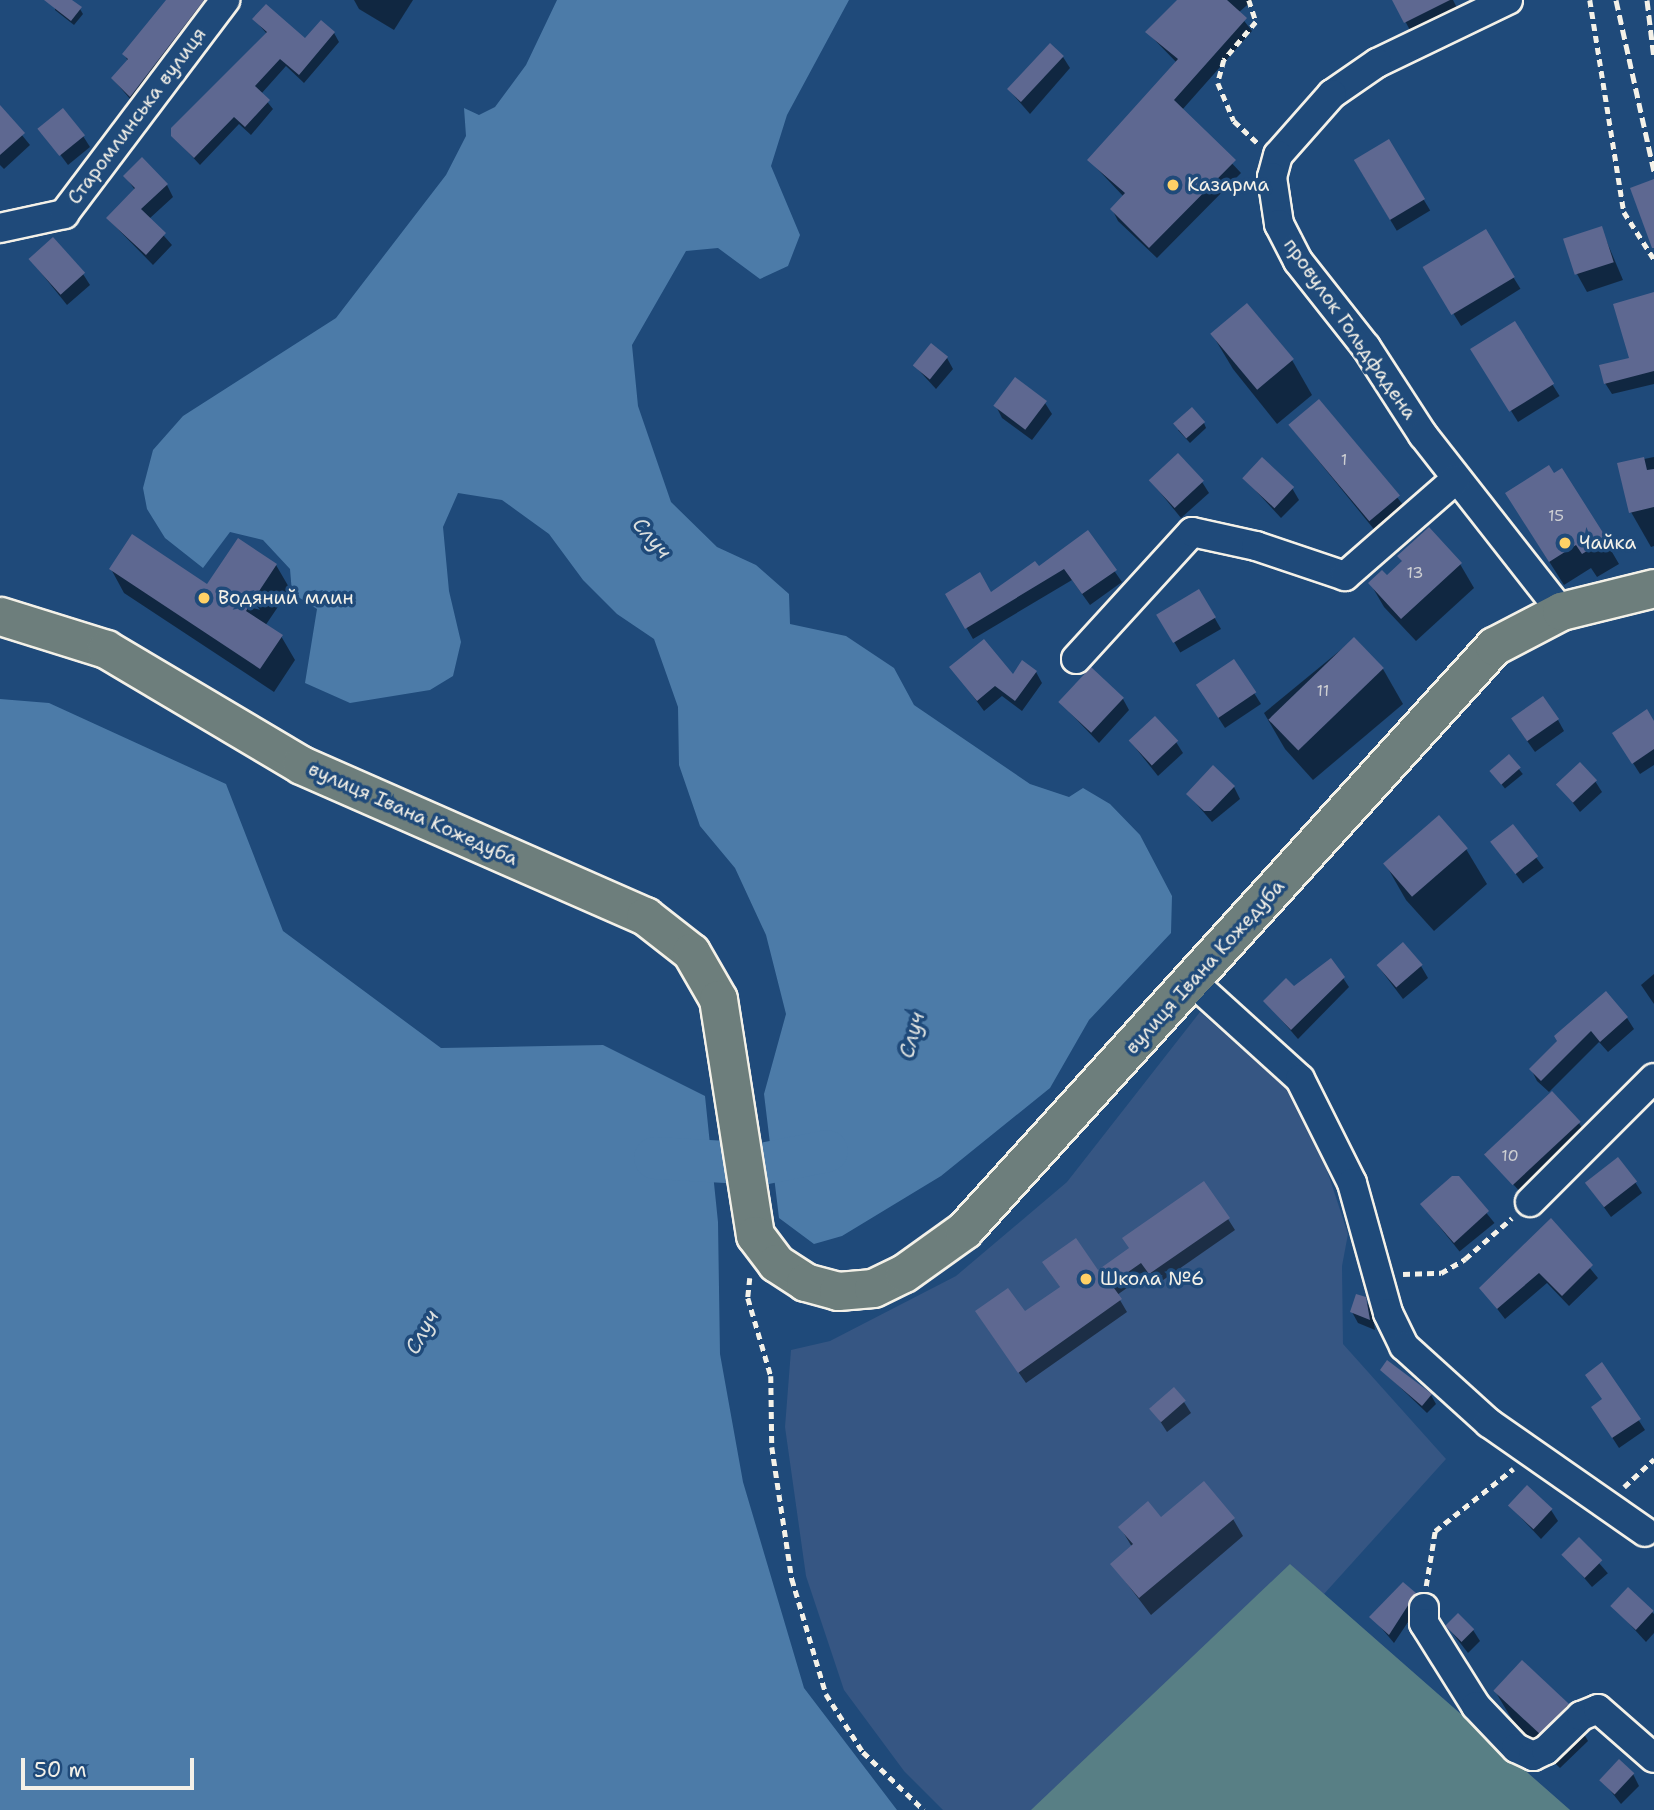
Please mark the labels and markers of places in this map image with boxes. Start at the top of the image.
place label: Казарма [1187,174,1269,196]
marker: Казарма [1165,177,1181,193]
place label: Чайка [1579,532,1636,554]
marker: Чайка [1557,535,1573,551]
place label: Водяний млин [218,587,354,609]
marker: Водяний млин [196,590,212,606]
place label: Школа №6 [1100,1268,1204,1290]
marker: Школа №6 [1078,1271,1094,1287]

